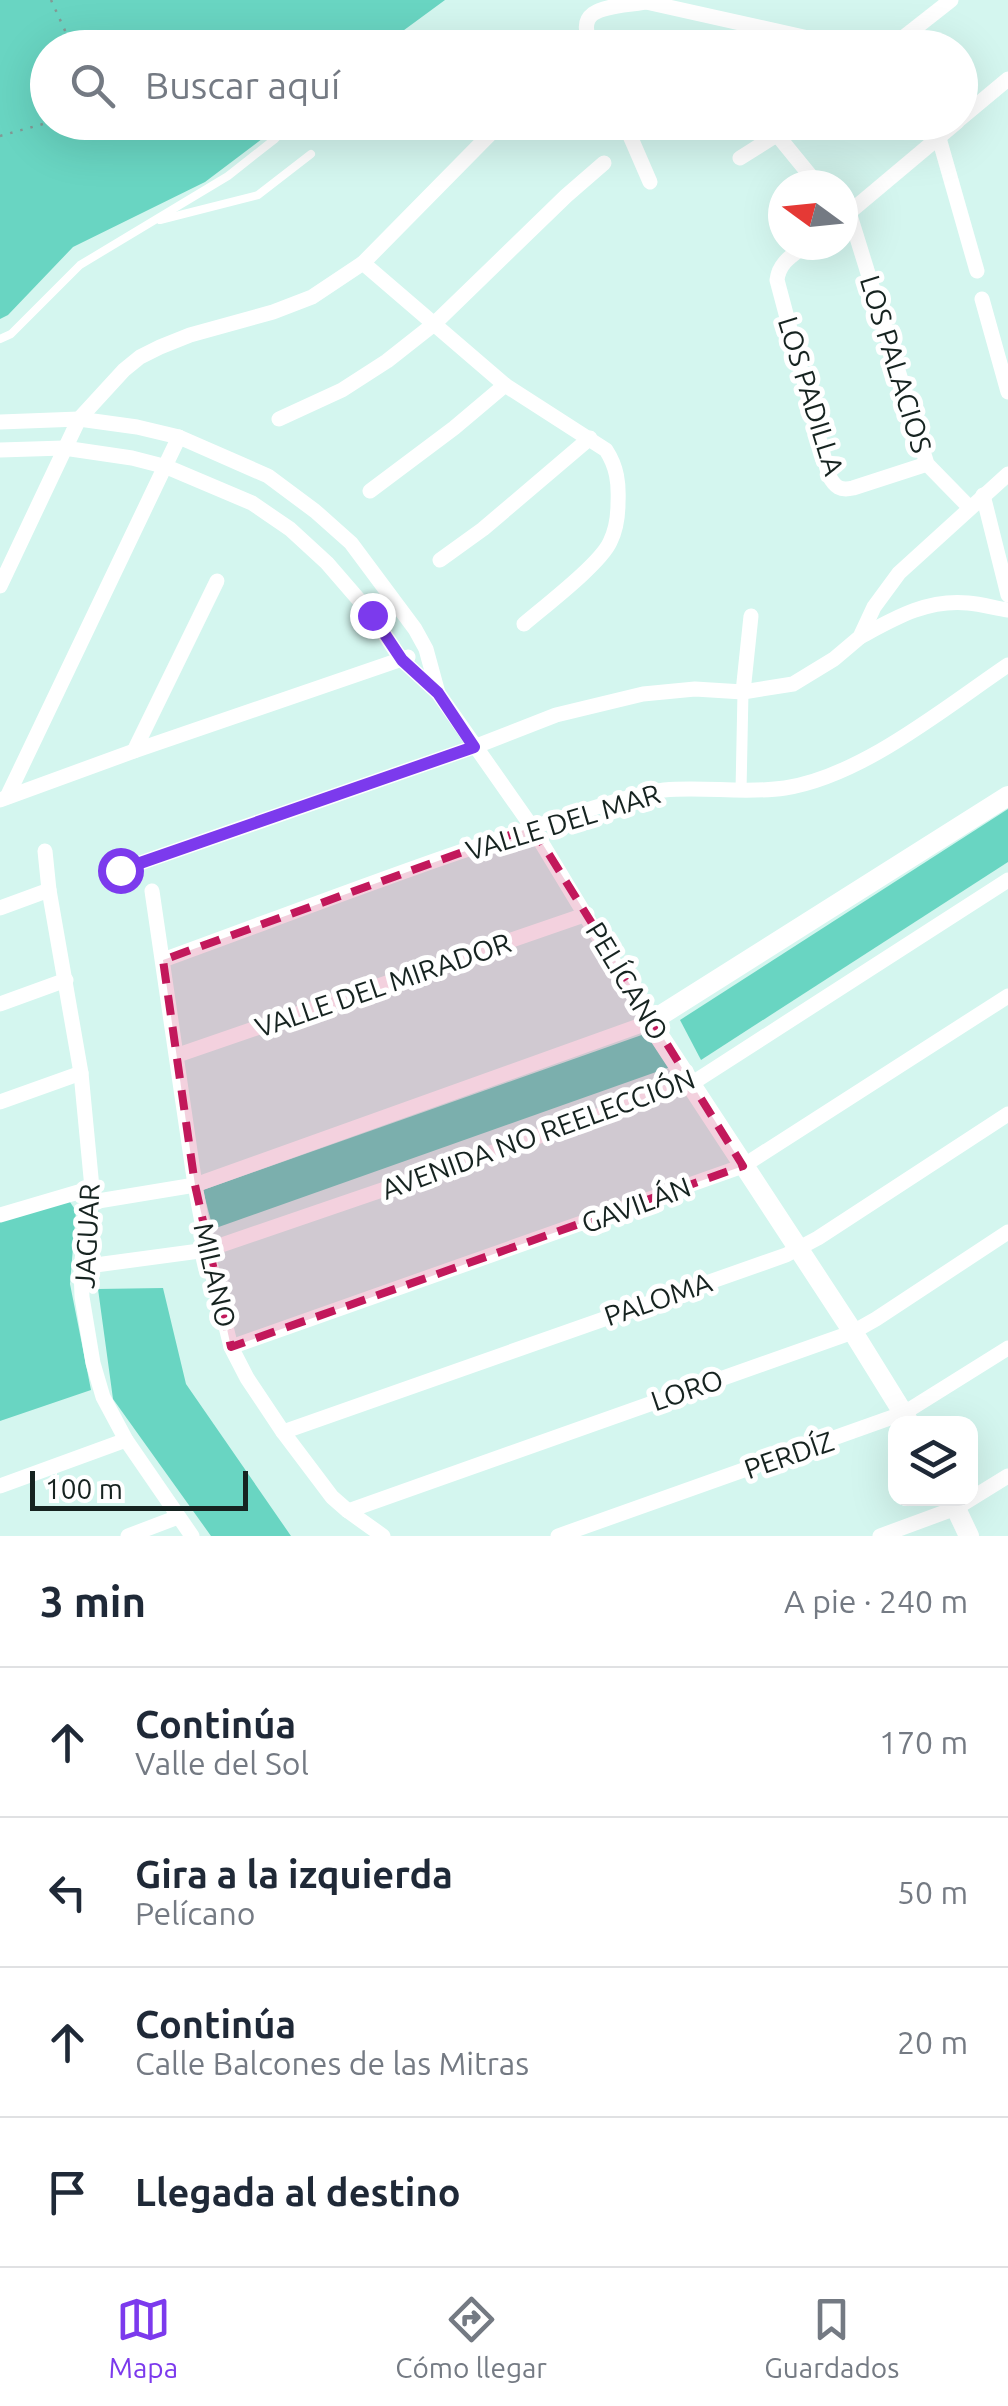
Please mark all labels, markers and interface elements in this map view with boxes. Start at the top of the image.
search box [30,30,978,140]
icon: search [65,58,120,113]
text: Buscar aquí [145,64,340,106]
north arrow [768,170,858,260]
street label: LOS PALACIOS [855,272,938,456]
street label: LOS PADILLA [773,313,850,479]
route end [350,593,396,639]
street label: VALLE DEL MAR [462,777,664,866]
route start [98,848,144,894]
street label: PELÍCANO [580,916,675,1045]
street label: VALLE DEL MIRADOR [251,926,515,1043]
street label: AVENIDA NO REELECCIÓN [377,1061,699,1205]
street label: GAVILÁN [577,1170,694,1239]
street label: JAGUAR [68,1183,105,1289]
street label: MILANO [188,1220,243,1330]
street label: PALOMA [600,1266,716,1331]
street label: LORO [647,1363,727,1416]
map controls [888,1416,978,1506]
button: layers [888,1416,978,1506]
street label: PERDÍZ [740,1424,838,1484]
scale bar [30,1466,248,1510]
text: 100 m [45,1473,123,1504]
text: 3 min [40,1578,146,1625]
text: A pie · 240 m [784,1583,968,1619]
text: Continúa [135,1703,296,1745]
icon: ahead [40,1715,95,1770]
text: 170 m [879,1724,968,1760]
text: Valle del Sol [135,1745,309,1781]
text: Gira a la izquierda [135,1853,453,1895]
icon: left [40,1865,95,1920]
text: 50 m [897,1874,968,1910]
text: Pelícano [135,1895,256,1931]
text: Continúa [135,2003,296,2045]
icon: ahead [40,2015,95,2070]
text: 20 m [897,2024,968,2060]
text: Calle Balcones de las Mitras [135,2045,529,2081]
icon: arrive [40,2165,95,2220]
text: Llegada al destino [135,2171,461,2213]
tab: Mapa [109,2292,178,2383]
tab: Cómo llegar [395,2292,547,2383]
tab: Guardados [764,2292,899,2383]

